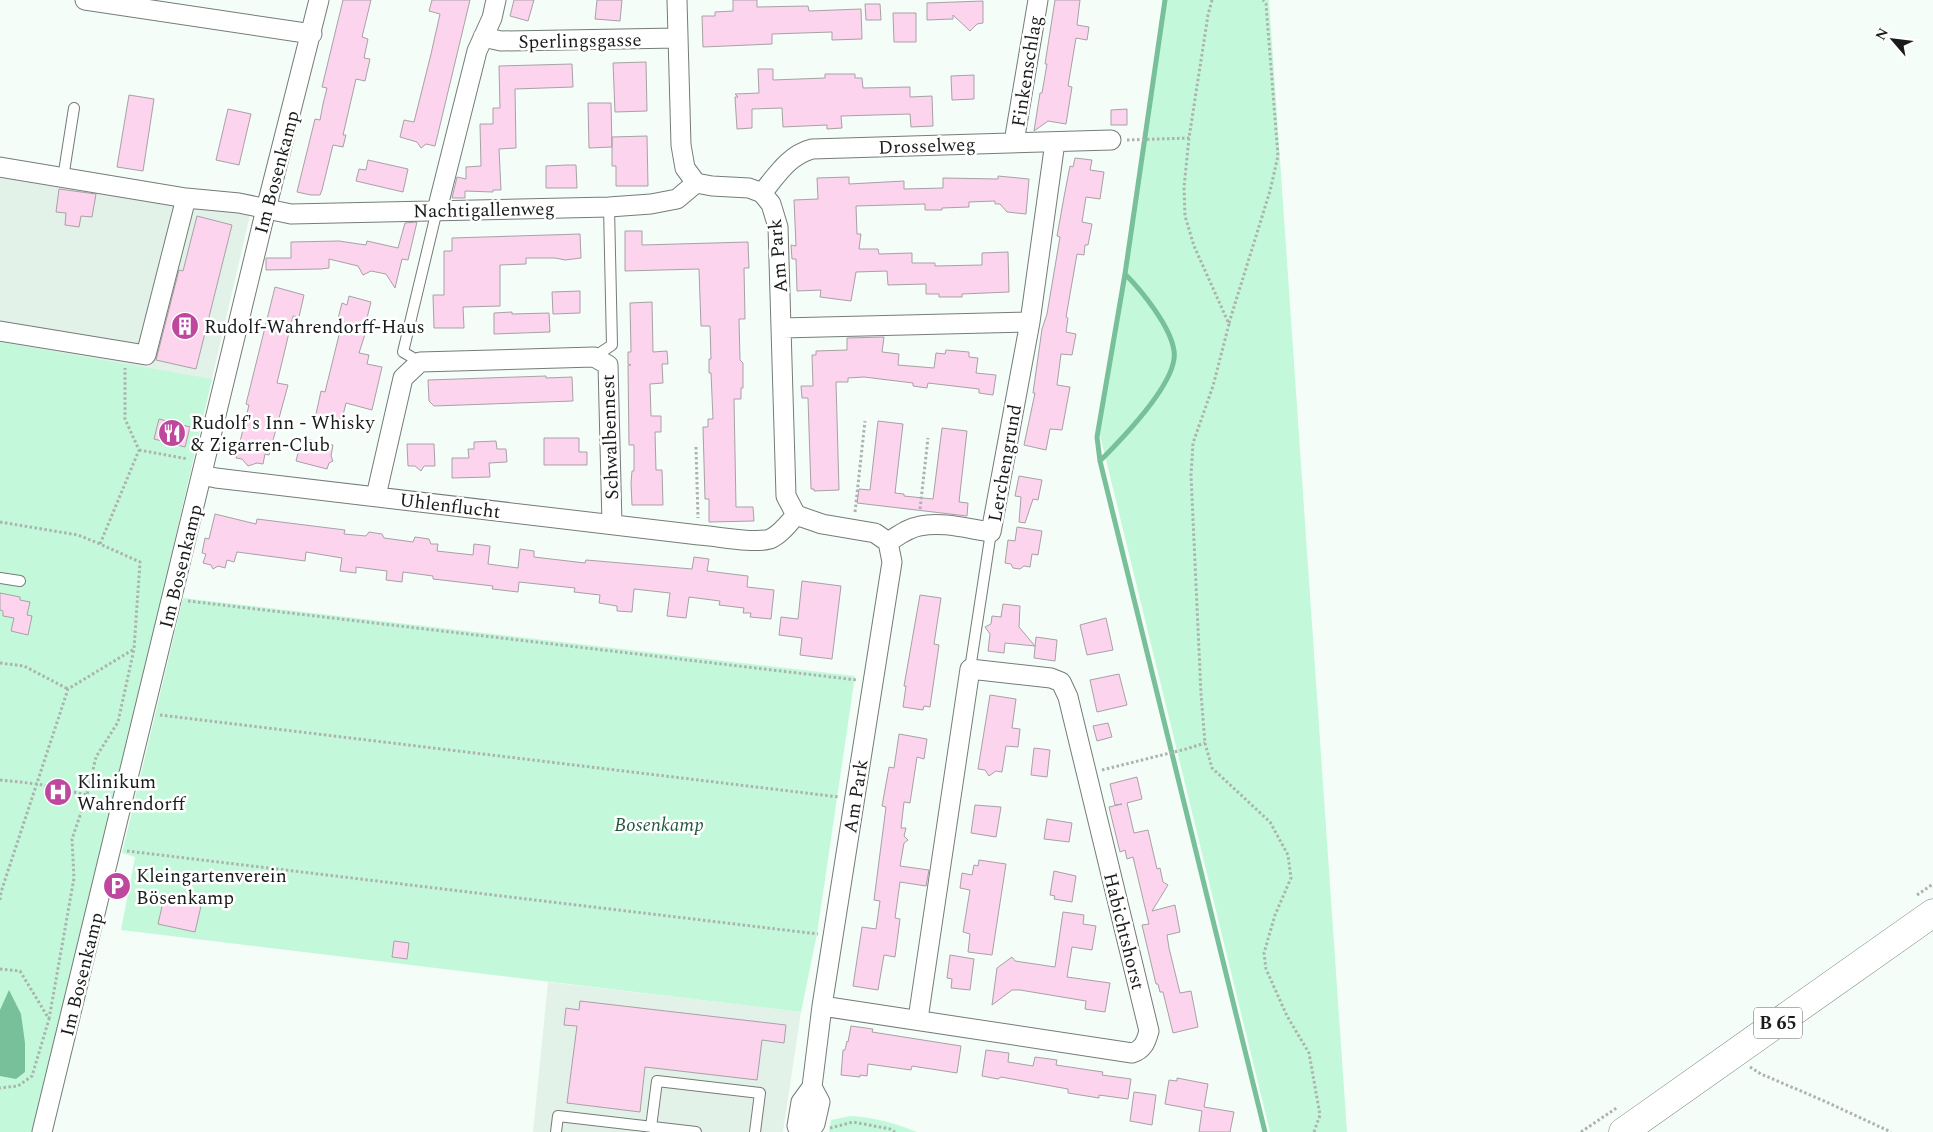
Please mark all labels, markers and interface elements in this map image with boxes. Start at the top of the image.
street label: Finkenschlag [1004,13,1051,129]
north arrow [1868,15,1918,65]
text: N [1870,24,1894,44]
street label: Sperlingsgasse [518,26,642,57]
street label: Im Bosenkamp [247,107,308,237]
street label: Drosselweg [878,130,976,163]
street label: Nachtigallenweg [413,195,555,226]
street label: Am Park [761,217,796,294]
building icon: Rudolf-Wahrendorff-Haus [170,311,200,341]
place label: Rudolf-Wahrendorff-Haus [204,313,425,342]
street label: Schwalbennest [594,373,627,500]
street label: Lerchengrund [981,402,1030,524]
place label: Rudolf's Inn - Whisky & Zigarren-Club [191,409,375,460]
restaurant icon: Rudolf's Inn - Whisky & Zigarren-Club [157,418,187,448]
street label: Uhlenflucht [398,486,502,527]
street label: Im Bosenkamp [152,501,211,631]
street label: Am Park [836,757,877,835]
place label: Klinikum Wahrendorff [77,768,187,819]
hospital icon: Klinikum Wahrendorff [43,777,73,807]
park label: Bosenkamp [614,811,704,840]
place label: Kleingartenverein Bösenkamp [136,862,287,913]
street label: Habichtshorst [1095,870,1152,993]
parking icon: Kleingartenverein Bösenkamp [102,871,132,901]
street label: Im Bosenkamp [53,909,112,1039]
road number: B 65 [1754,1008,1802,1038]

